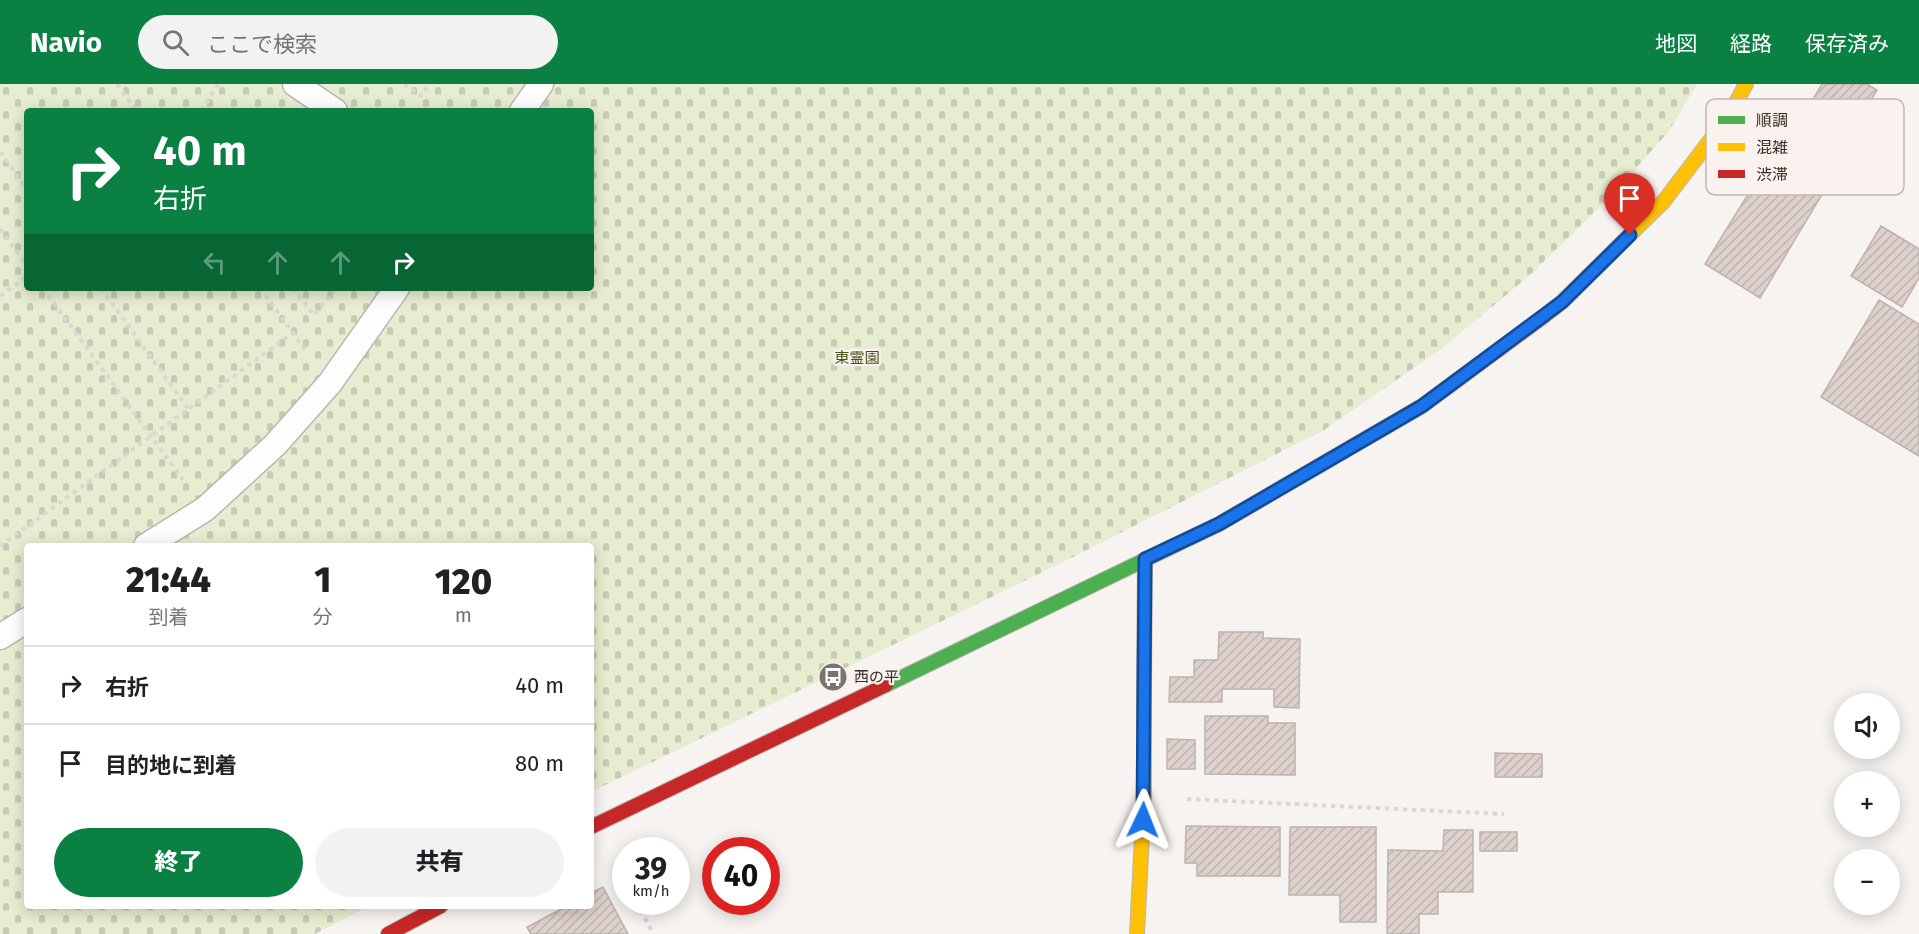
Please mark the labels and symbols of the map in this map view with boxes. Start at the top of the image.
legend [1706,99,1904,195]
text: 順調 [1756,111,1788,130]
text: 混雑 [1756,138,1788,157]
text: 渋滞 [1756,165,1788,184]
pin [1604,173,1655,235]
park label: 東霊園 [834,349,880,367]
bus stop icon: 西の平 [817,661,849,693]
place label: 西の平 [854,668,899,686]
position arrow [1111,788,1175,852]
speed limit sign: 40 [702,837,780,915]

